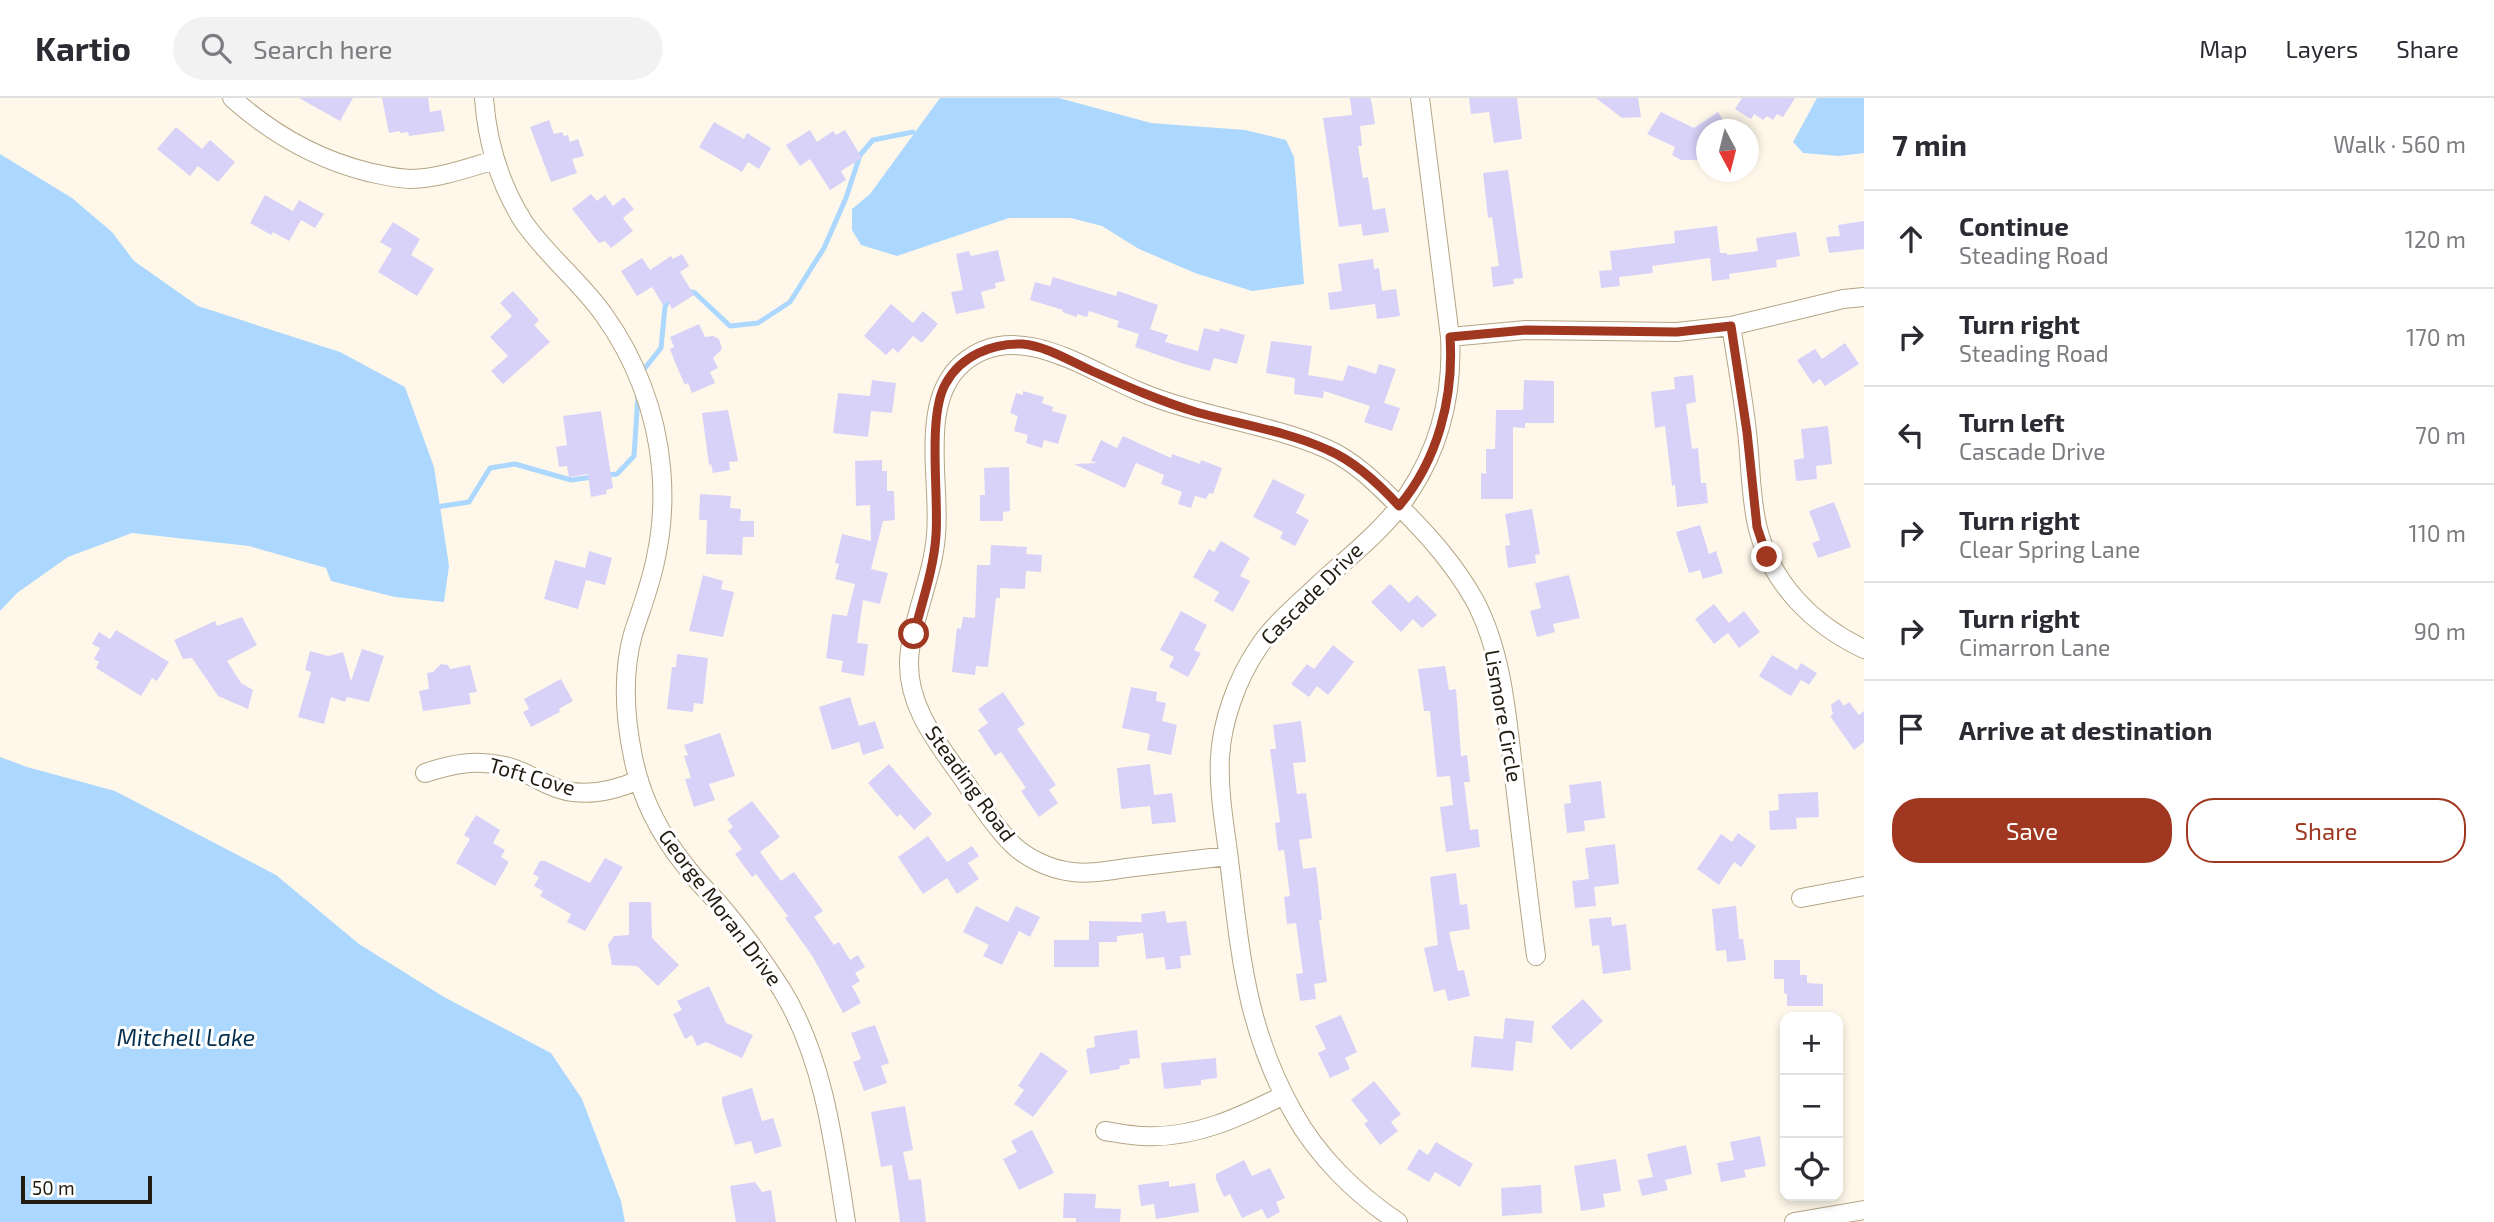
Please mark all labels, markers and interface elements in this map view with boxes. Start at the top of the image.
search box [173,17,663,80]
text: Kartio [35,28,131,68]
icon: search [197,29,235,67]
text: Search here [253,33,393,64]
text: Map [2199,34,2247,63]
text: Layers [2285,34,2358,63]
text: Share [2396,34,2459,63]
north arrow [1696,119,1759,182]
text: 7 min [1892,126,1967,162]
text: Walk · 560 m [2333,130,2466,158]
text: Continue [1959,210,2069,241]
icon: ahead [1892,220,1930,258]
text: 120 m [2405,225,2466,253]
text: Steading Road [1959,241,2109,269]
text: Turn right [1959,308,2080,339]
icon: right [1892,318,1930,356]
text: 170 m [2406,323,2466,351]
text: Steading Road [1959,339,2109,367]
text: Turn left [1959,406,2065,437]
icon: left [1892,416,1930,454]
text: 70 m [2415,421,2466,449]
text: Cascade Drive [1959,437,2106,465]
text: Turn right [1959,504,2080,535]
icon: right [1892,514,1930,552]
text: 110 m [2409,519,2466,547]
text: Clear Spring Lane [1959,535,2140,563]
street label: Cascade Drive [1255,537,1367,649]
route end [1751,541,1782,572]
text: Turn right [1959,602,2080,633]
icon: right [1892,612,1930,650]
text: 90 m [2414,617,2466,645]
route start [898,618,929,649]
text: Cimarron Lane [1959,633,2110,661]
street label: Lismore Circle [1481,647,1528,784]
icon: arrive [1892,710,1930,748]
text: Arrive at destination [1959,714,2212,745]
street label: Steading Road [921,720,1021,846]
street label: Toft Cove [486,751,578,800]
button: Save [1892,798,2172,863]
button: Share [2186,798,2466,863]
street label: George Moran Drive [654,824,788,990]
map controls [1780,1012,1843,1201]
button: + [1780,1012,1843,1075]
water label: Mitchell Lake [117,1023,255,1051]
button: − [1780,1075,1843,1138]
button: locate [1780,1138,1843,1201]
scale bar [21,1173,152,1205]
text: 50 m [32,1176,75,1199]

